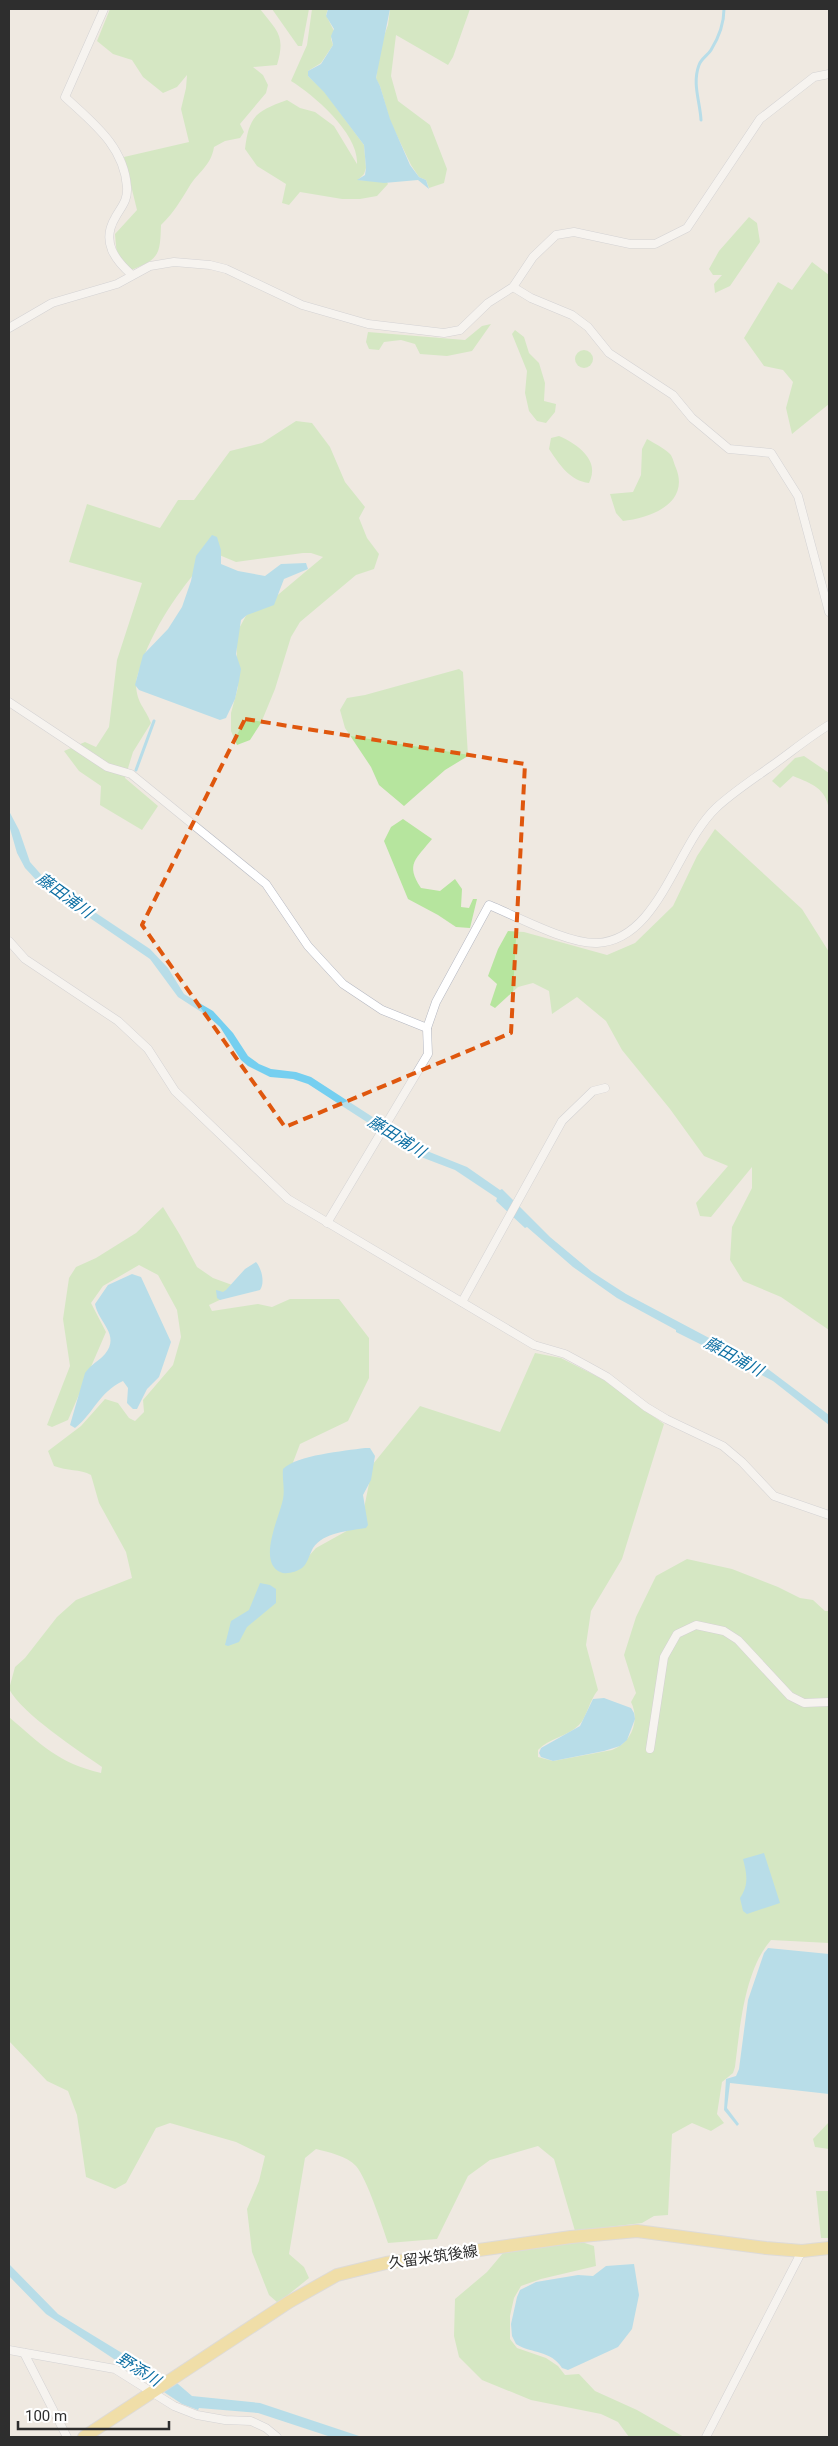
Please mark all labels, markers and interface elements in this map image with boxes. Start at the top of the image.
water label: 藤田浦川 [33,869,98,923]
water label: 藤田浦川 [365,1111,431,1162]
water label: 藤田浦川 [701,1333,768,1381]
street label: 久留米筑後線 [387,2242,479,2272]
water label: 野添川 [113,2349,166,2391]
scale bar [18,2398,169,2430]
text: 100 m [25,2407,67,2425]

